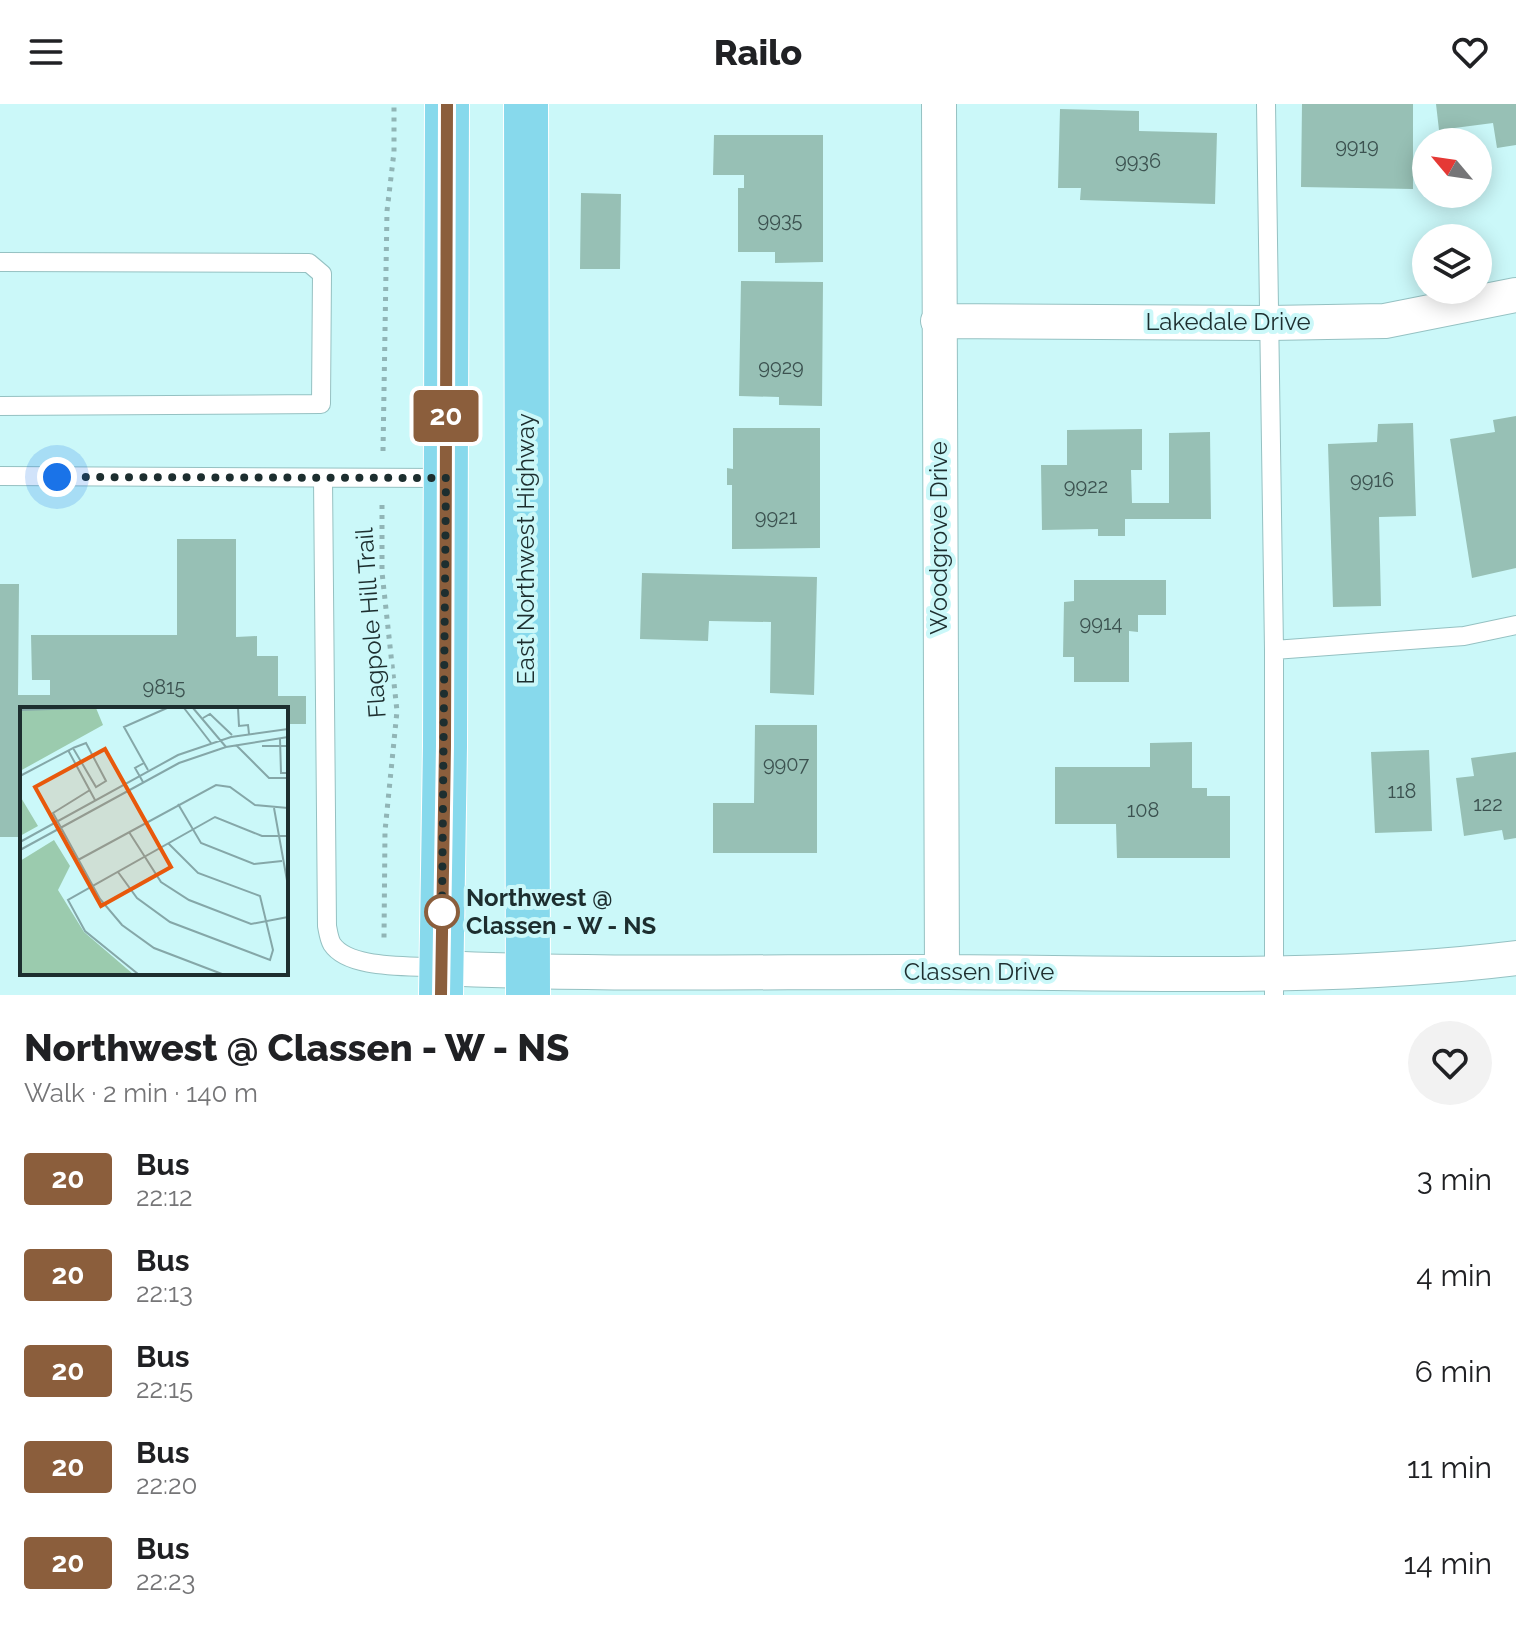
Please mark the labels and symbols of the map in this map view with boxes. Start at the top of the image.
north arrow [1412,128,1492,208]
house number: 9919 [1335,134,1379,158]
house number: 9936 [1115,149,1161,173]
house number: 9935 [757,208,803,232]
street label: Lakedale Drive [1145,307,1311,336]
house number: 9929 [758,355,804,379]
line badge: 20 [410,390,482,442]
street label: East Northwest Highway [511,413,540,685]
street label: Woodgrove Drive [924,441,953,635]
your location [37,457,77,497]
house number: 9916 [1350,468,1394,492]
house number: 9922 [1064,474,1108,498]
house number: 9921 [755,505,798,529]
street label: Flagpole Hill Trail [349,526,392,719]
house number: 9914 [1080,611,1123,635]
house number: 9815 [142,675,186,699]
inset map [20,707,288,975]
house number: 9907 [763,752,809,776]
house number: 118 [1388,779,1416,803]
house number: 122 [1473,792,1503,816]
house number: 108 [1127,798,1159,822]
place label: Northwest @ Classen - W - NS [466,883,656,940]
marker: Northwest @ Classen - W - NS [425,895,459,929]
street label: Classen Drive [904,957,1054,986]

